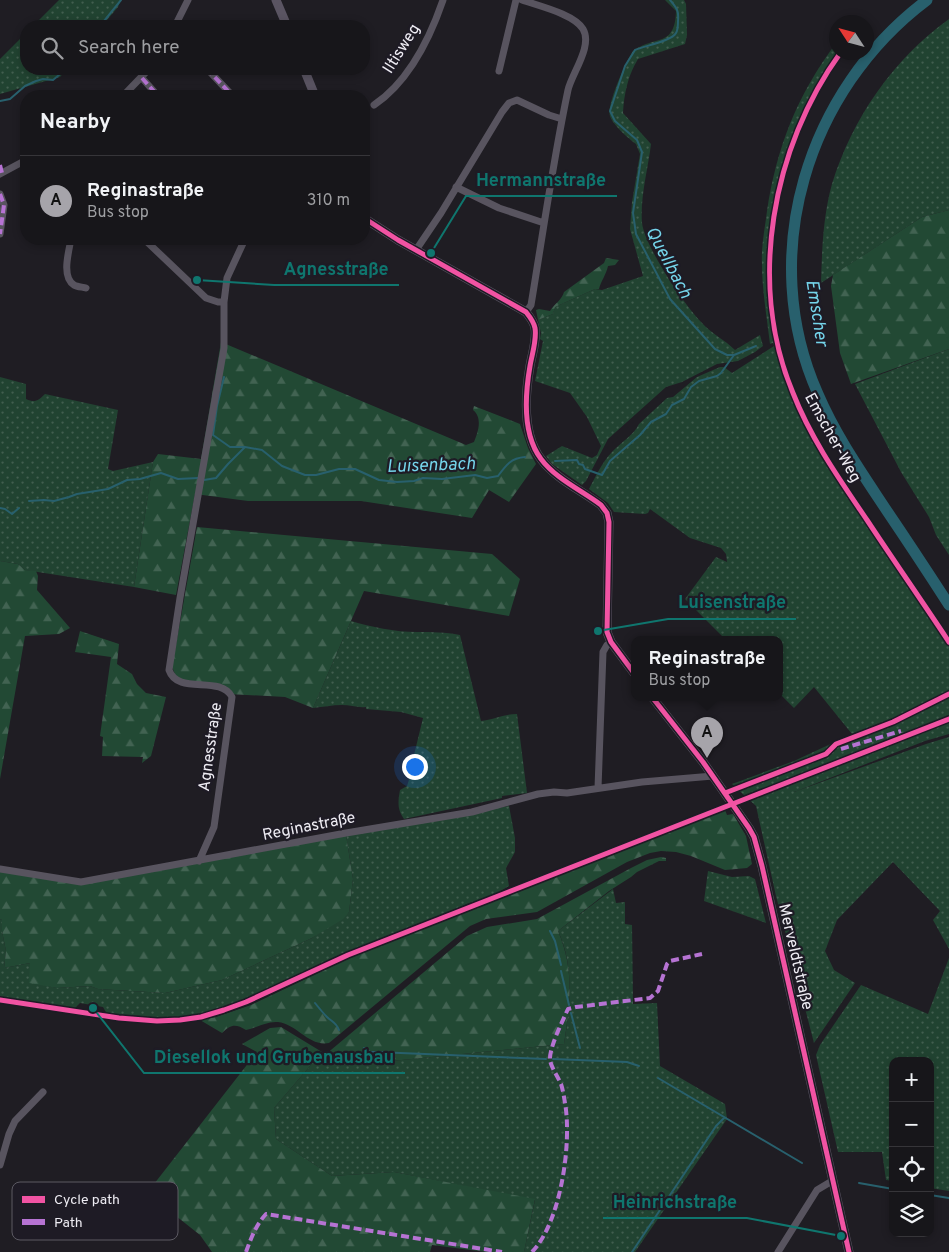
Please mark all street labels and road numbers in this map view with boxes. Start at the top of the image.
street label: Iltisweg [379,20,425,78]
street label: Emscher-Weg [799,390,865,486]
street label: Agnesstraße [195,701,227,793]
street label: Reginastraße [261,808,357,846]
street label: Merveldtstraße [773,902,817,1012]

